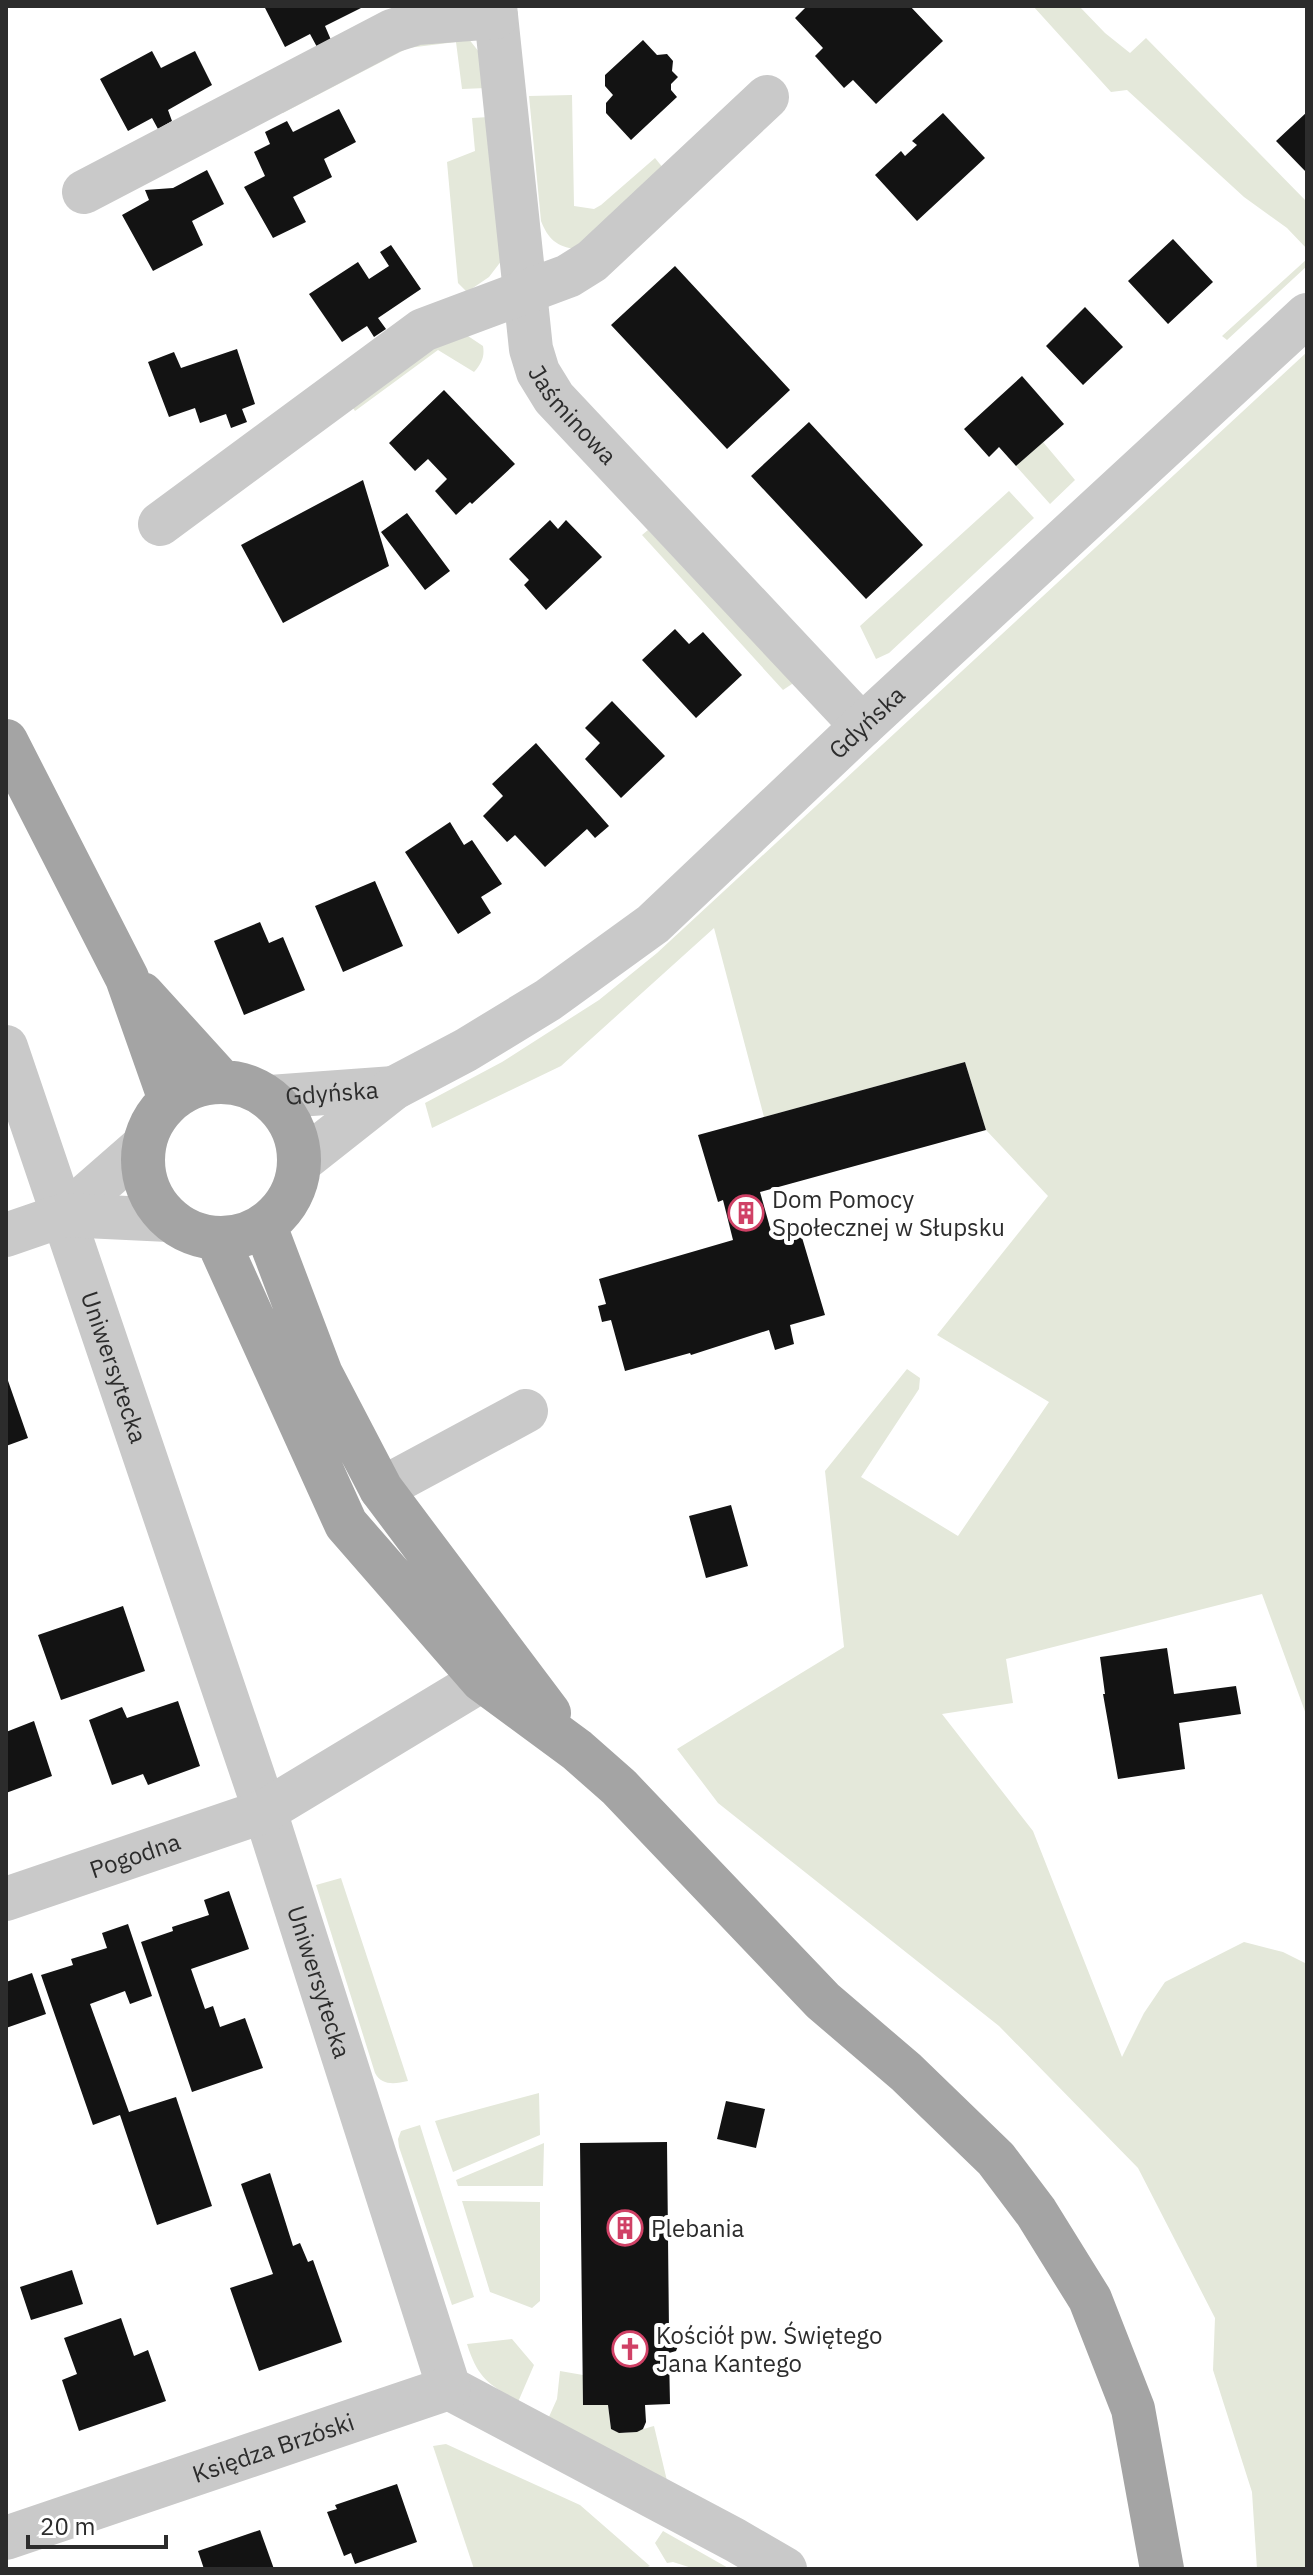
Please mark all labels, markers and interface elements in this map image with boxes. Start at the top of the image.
street label: Jaśminowa [521,359,624,471]
street label: Gdyńska [821,678,912,766]
street label: Gdyńska [284,1073,380,1112]
place label: Dom Pomocy Społecznej w Słupsku [772,1183,1005,1243]
building icon: Dom Pomocy Społecznej w Słupsku [727,1194,765,1232]
street label: Uniwersytecka [74,1287,155,1447]
street label: Pogodna [85,1825,185,1886]
street label: Uniwersytecka [280,1901,359,2062]
building icon: Plebania [606,2209,644,2247]
place label: Plebania [651,2212,745,2244]
place label: Kościół pw. Świętego Jana Kantego [656,2319,882,2379]
church icon: Kościół pw. Świętego Jana Kantego [611,2330,649,2368]
street label: Księdza Brzóski [188,2405,358,2490]
scale bar [28,2499,166,2549]
text: 20 m [40,2510,95,2542]

